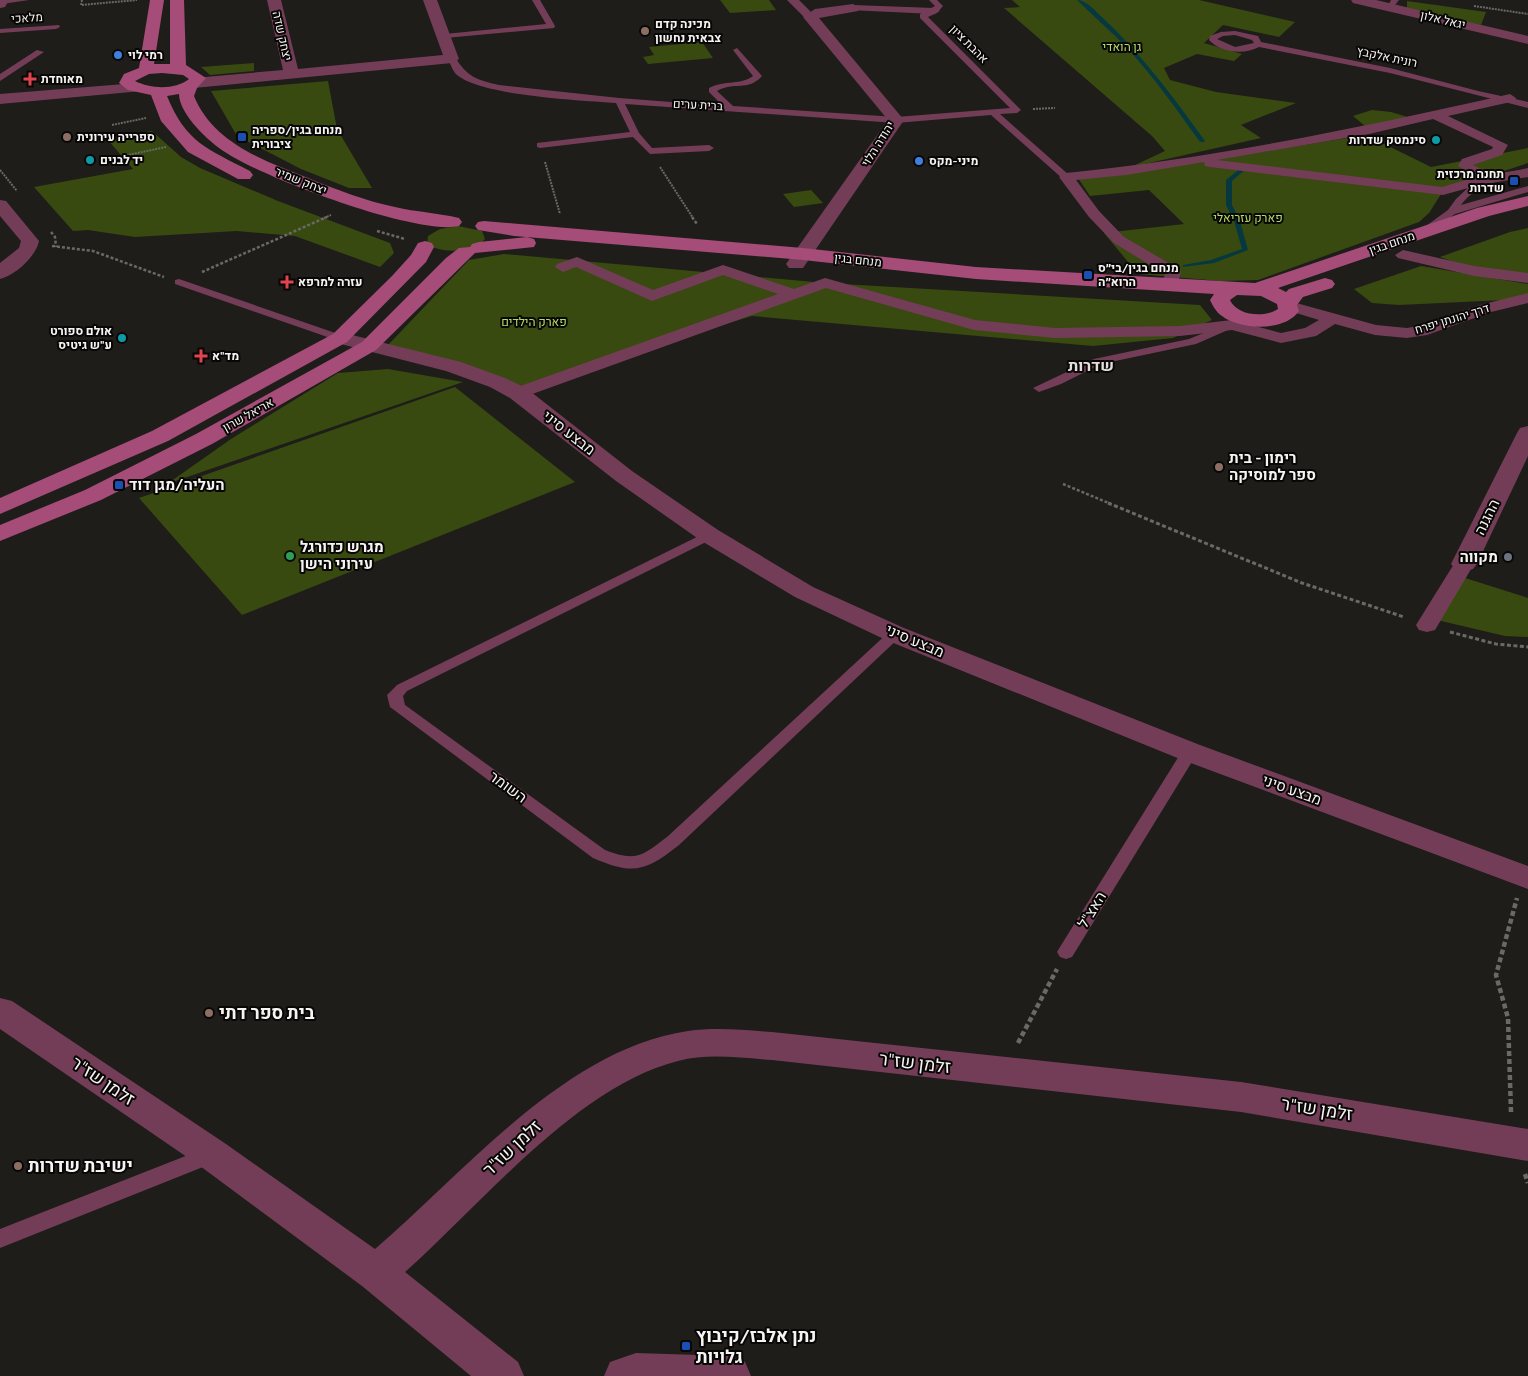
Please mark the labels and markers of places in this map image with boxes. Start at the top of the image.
place label: מכינה קדם צבאית נחשון [655,16,721,44]
marker: מכינה קדם צבאית נחשון [639,25,651,37]
place label: רמי לוי [128,47,163,61]
marker: רמי לוי [112,49,124,61]
place label: מאוחדת [41,71,83,85]
marker: מאוחדת [23,72,37,86]
place label: מנחם בגין/ספריה ציבורית [252,122,342,150]
place label: ספרייה עירונית [77,129,155,143]
marker: ספרייה עירונית [61,131,73,143]
marker: מנחם בגין/ספריה ציבורית [236,131,248,143]
place label: סינמטק שדרות [1349,132,1426,146]
marker: סינמטק שדרות [1430,134,1442,146]
place label: יד לבנים [100,152,143,166]
place label: מיני-מקס [929,153,978,167]
marker: יד לבנים [84,154,96,166]
marker: מיני-מקס [913,155,925,167]
place label: תחנה מרכזית שדרות [1437,166,1504,194]
marker: תחנה מרכזית שדרות [1508,175,1520,187]
place label: מנחם בגין/בי״ס הרוא״ה [1098,260,1179,288]
marker: מנחם בגין/בי״ס הרוא״ה [1082,269,1094,281]
place label: עזרה למרפא [298,274,362,288]
marker: עזרה למרפא [280,275,294,289]
place label: אולם ספורט ע"ש גיטיס [50,323,112,351]
marker: אולם ספורט ע"ש גיטיס [116,332,128,344]
place label: מד"א [212,348,239,362]
marker: מד"א [194,349,208,363]
place label: רימון - בית ספר למוסיקה [1229,448,1316,483]
marker: רימון - בית ספר למוסיקה [1213,461,1225,473]
place label: העליה/מגן דוד [129,475,225,493]
marker: העליה/מגן דוד [113,479,125,491]
place label: מגרש כדורגל עירוני הישן [300,537,384,572]
place label: מקווה [1459,547,1498,565]
marker: מגרש כדורגל עירוני הישן [284,550,296,562]
marker: מקווה [1502,551,1514,563]
place label: בית ספר דתי [219,1001,315,1023]
marker: בית ספר דתי [203,1007,215,1019]
place label: ישיבת שדרות [28,1154,133,1176]
marker: ישיבת שדרות [12,1160,24,1172]
place label: נתן אלבז/קיבוץ גלויות [696,1324,816,1367]
marker: נתן אלבז/קיבוץ גלויות [680,1340,692,1352]

